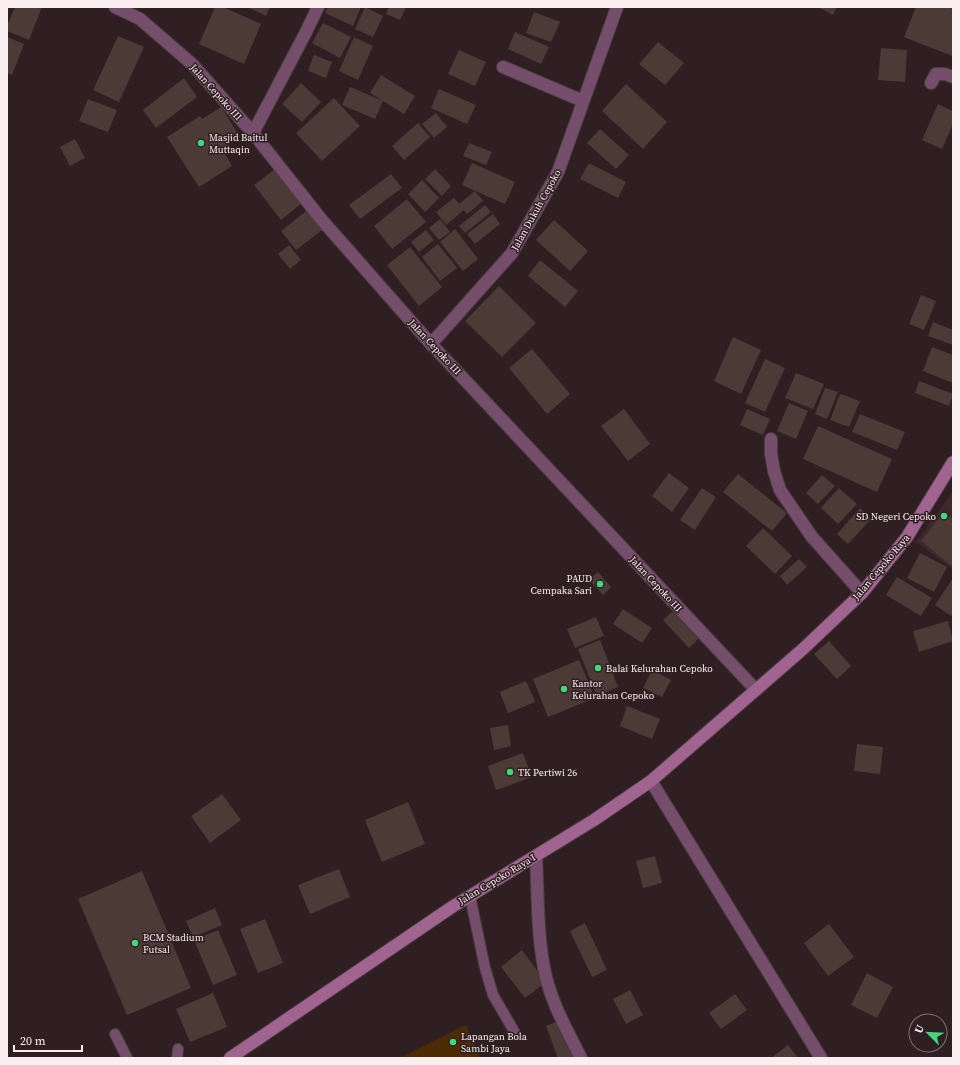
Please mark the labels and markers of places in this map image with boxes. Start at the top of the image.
place label: Masjid Baitul Muttaqin [209,131,267,156]
marker: Masjid Baitul Muttaqin [196,138,206,148]
place label: SD Negeri Cepoko [856,510,937,523]
marker: SD Negeri Cepoko [939,511,949,521]
place label: PAUD Cempaka Sari [531,572,592,597]
marker: PAUD Cempaka Sari [595,579,605,589]
place label: Balai Kelurahan Cepoko [606,662,713,675]
marker: Balai Kelurahan Cepoko [593,663,603,673]
place label: Kantor Kelurahan Cepoko [572,677,655,702]
marker: Kantor Kelurahan Cepoko [559,684,569,694]
place label: TK Pertiwi 26 [518,766,577,779]
marker: TK Pertiwi 26 [505,767,515,777]
place label: BCM Stadium Futsal [143,931,204,956]
marker: BCM Stadium Futsal [130,938,140,948]
place label: Lapangan Bola Sambi Jaya [461,1030,528,1055]
marker: Lapangan Bola Sambi Jaya [448,1037,458,1047]

